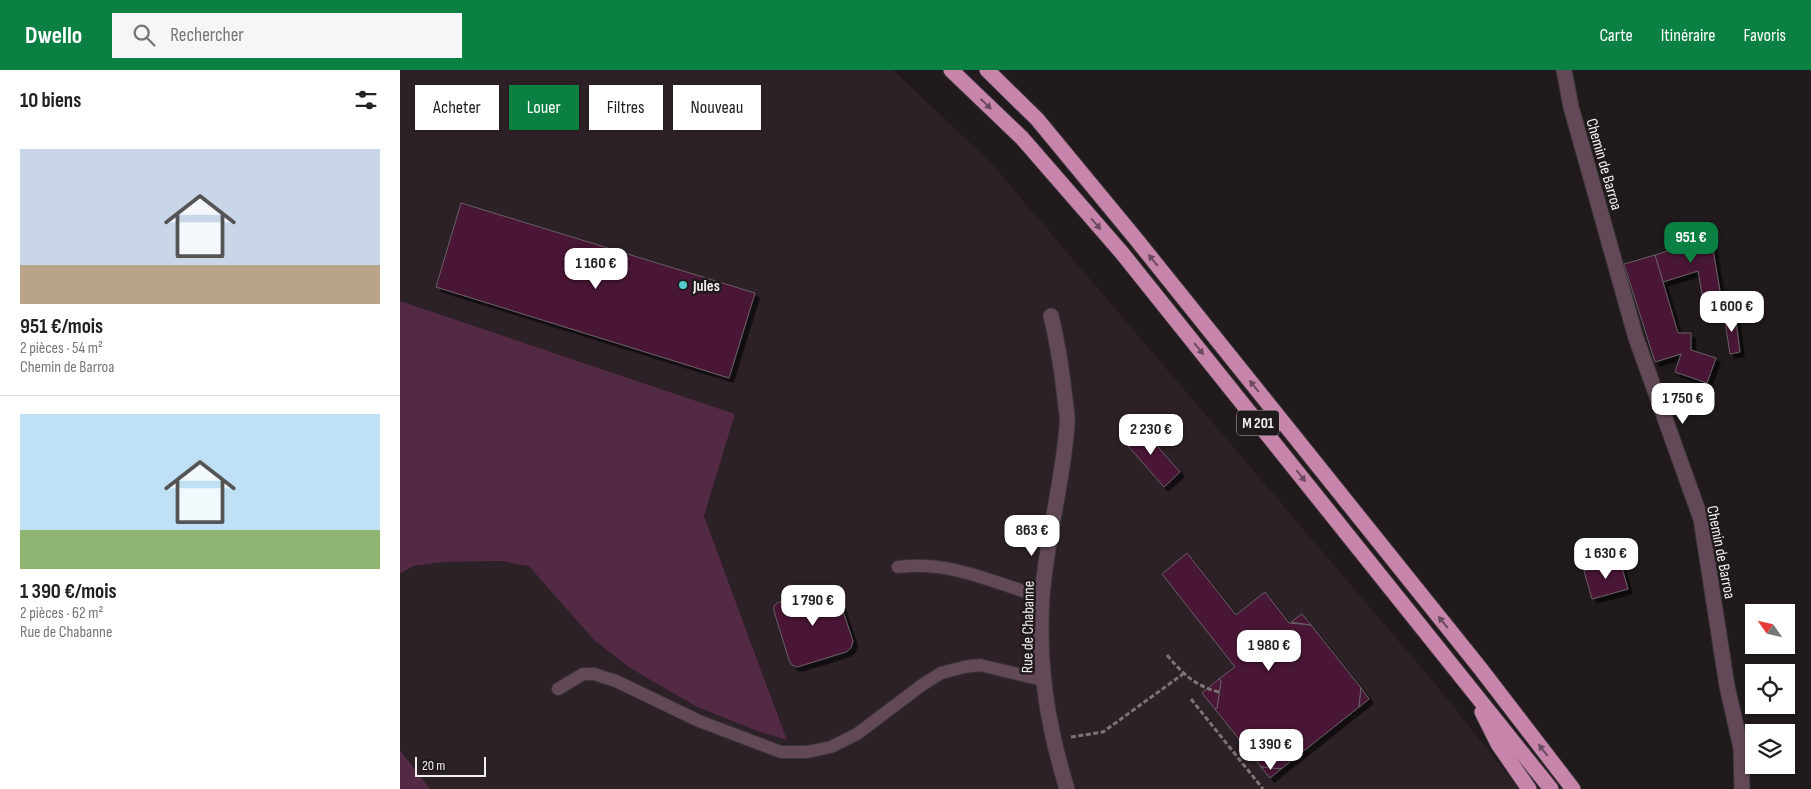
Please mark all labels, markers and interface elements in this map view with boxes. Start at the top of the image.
search box [112,13,462,58]
text: Dwello [25,21,82,50]
icon: search [130,21,158,49]
text: Rechercher [170,24,244,47]
text: Carte [1599,25,1633,46]
text: Itinéraire [1661,25,1715,46]
text: Favoris [1743,25,1786,46]
chip: Acheter [415,85,499,130]
chip: Louer [509,85,579,130]
chip: Filtres [589,85,663,130]
chip: Nouveau [673,85,761,130]
icon: filters [352,86,380,114]
text: 10 biens [20,88,81,113]
one-way arrow [980,98,992,110]
street label: Chemin de Barroa [1581,116,1626,212]
icon: home [155,181,245,271]
one-way arrow [1090,217,1102,229]
pin: 951 € [1656,222,1726,264]
text: 951 € [1675,228,1707,247]
pin: 1 160 € [550,248,642,290]
one-way arrow [1147,253,1158,266]
text: 1 160 € [576,254,616,273]
place label: Jules [692,277,720,296]
marker: Jules [677,279,689,291]
pin: 1 600 € [1686,290,1778,333]
text: 1 600 € [1711,297,1753,316]
text: 951 €/mois [20,314,103,339]
text: 2 pièces · 54 m² [20,339,103,358]
one-way arrow [1193,343,1204,356]
text: Chemin de Barroa [20,358,114,377]
one-way arrow [1249,380,1260,393]
pin: 1 750 € [1637,382,1729,425]
text: 1 750 € [1662,389,1704,408]
road number: M 201 [1237,410,1279,436]
pin: 2 230 € [1105,414,1197,456]
text: 2 230 € [1130,420,1172,439]
icon: home [155,447,245,537]
one-way arrow [1295,469,1306,482]
street label: Chemin de Barroa [1702,504,1739,600]
pin: 863 € [997,514,1067,557]
text: 863 € [1016,521,1048,540]
pin: 1 630 € [1560,538,1652,580]
text: 1 630 € [1585,544,1627,563]
text: 1 390 €/mois [20,579,117,604]
street label: Rue de Chabanne [1018,581,1039,673]
pin: 1 790 € [767,584,859,627]
text: 1 790 € [792,591,834,610]
text: 2 pièces · 62 m² [20,604,104,623]
north arrow [1745,604,1795,654]
map controls [1745,604,1795,774]
one-way arrow [1438,616,1449,629]
text: Rue de Chabanne [20,623,112,642]
pin: 1 980 € [1223,630,1315,672]
text: 1 980 € [1248,636,1290,655]
button: locate [1745,664,1795,714]
button: layers [1745,724,1795,774]
pin: 1 390 € [1225,728,1317,771]
text: 1 390 € [1250,735,1292,754]
one-way arrow [1538,744,1549,757]
scale bar [415,754,486,777]
text: 20 m [422,757,445,774]

